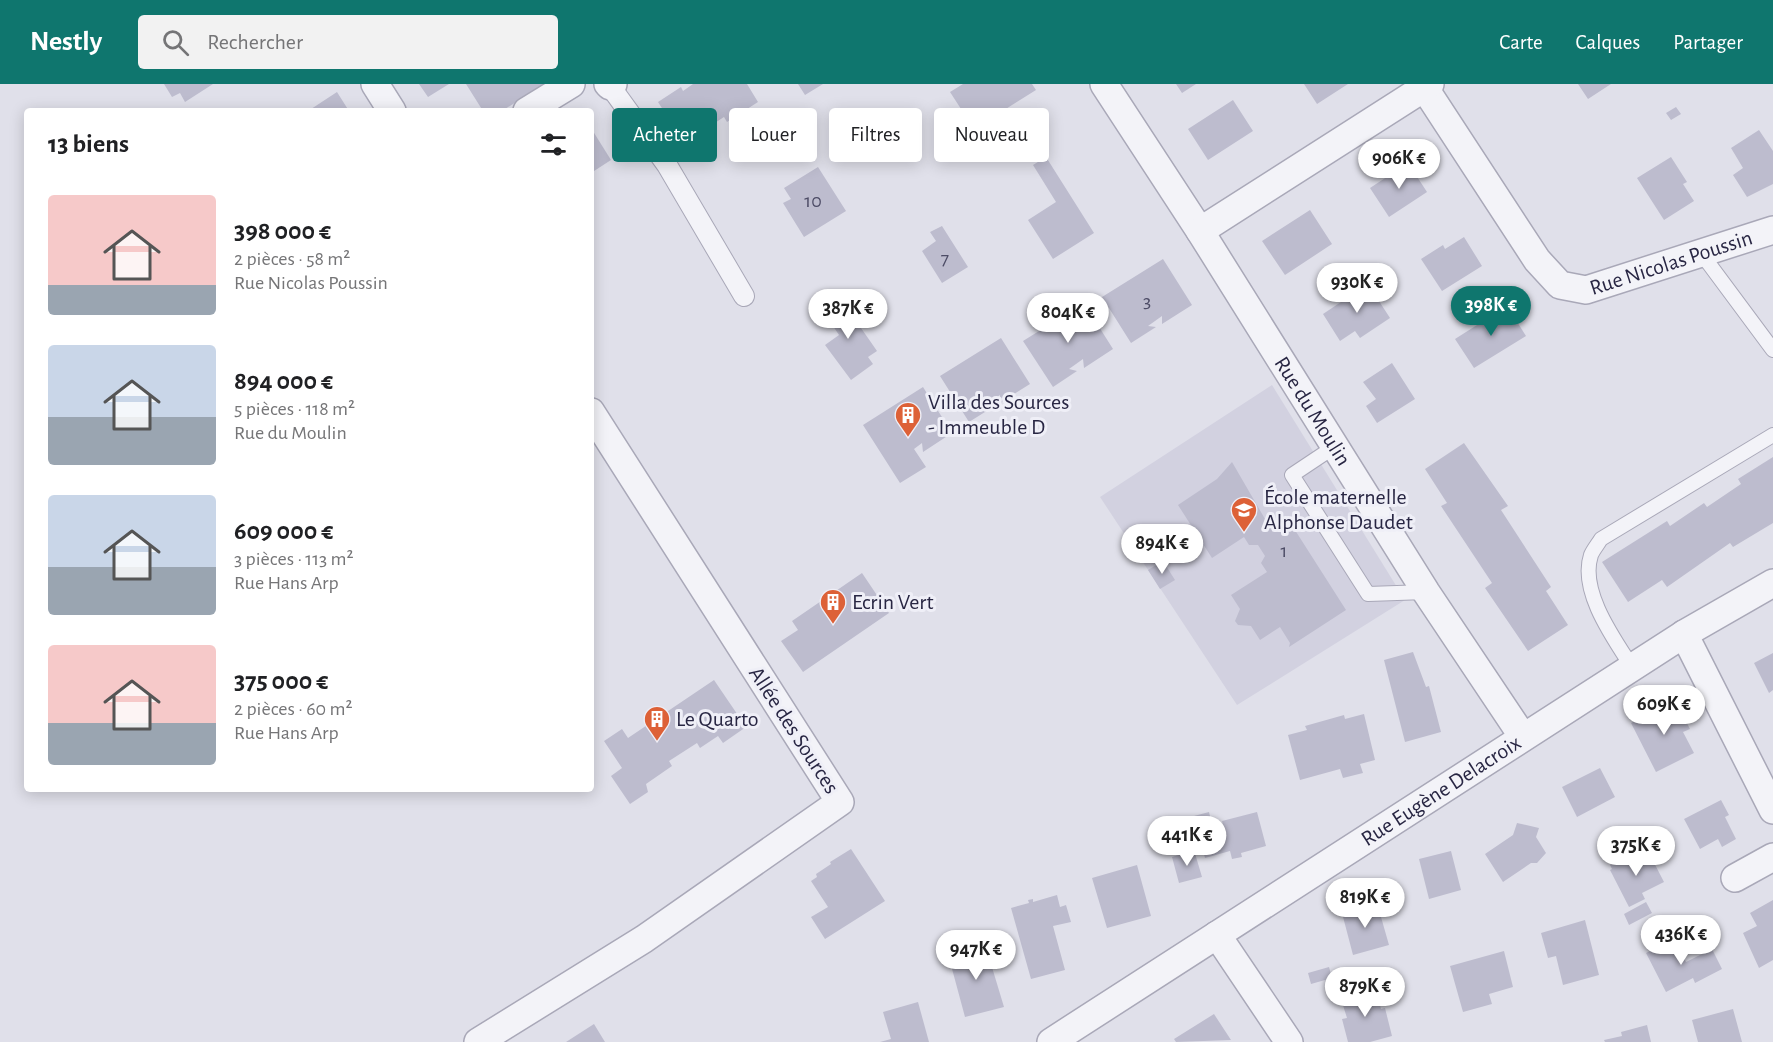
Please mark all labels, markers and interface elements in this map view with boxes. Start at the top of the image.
search box [138,15,558,69]
icon: search [159,26,192,59]
text: Nestly [30,28,102,56]
text: Rechercher [207,31,303,53]
text: Carte [1499,32,1543,53]
text: Calques [1576,32,1640,53]
text: Partager [1673,32,1743,53]
chip: Acheter [612,108,717,162]
chip: Louer [729,108,817,162]
chip: Filtres [829,108,922,162]
chip: Nouveau [934,108,1049,162]
icon: filters [537,128,570,161]
text: 13 biens [48,131,129,157]
pin: 906K € [1350,139,1448,190]
text: 906K € [1372,148,1426,168]
house number: 10 [804,191,822,211]
text: 398 000 € [234,218,331,244]
icon: home [96,219,168,291]
street label: Rue Nicolas Poussin [1587,226,1755,299]
text: 2 pièces · 58 m² [234,249,350,269]
house number: 7 [941,249,949,269]
pin: 930K € [1308,263,1406,314]
text: 930K € [1331,272,1383,292]
text: Rue Nicolas Poussin [234,273,388,293]
pin: 398K € [1442,286,1540,337]
pin: 387K € [799,289,897,340]
house number: 3 [1143,291,1151,311]
pin: 804K € [1019,293,1117,344]
text: 398K € [1465,295,1517,315]
text: 387K € [822,298,874,318]
text: 804K € [1041,302,1095,322]
street label: Rue du Moulin [1270,353,1355,470]
text: 894 000 € [234,368,333,394]
icon: home [96,369,168,441]
place label: Villa des Sources - Immeuble D [928,391,1069,438]
text: 5 pièces · 118 m² [234,399,355,419]
building icon: Villa des Sources - Immeuble D [893,400,923,438]
text: Rue du Moulin [234,423,347,443]
place label: École maternelle Alphonse Daudet [1264,485,1413,533]
school or university icon: École maternelle Alphonse Daudet [1229,495,1259,533]
text: 609 000 € [234,518,333,544]
icon: home [96,519,168,591]
pin: 894K € [1113,524,1211,575]
text: 894K € [1135,533,1189,553]
house number: 1 [1281,541,1287,561]
text: 3 pièces · 113 m² [234,549,354,569]
text: Rue Hans Arp [234,573,339,593]
building icon: Ecrin Vert [818,587,848,625]
place label: Ecrin Vert [852,591,933,613]
street label: Allée des Sources [745,663,843,797]
text: 375 000 € [234,668,328,694]
icon: home [96,669,168,741]
pin: 609K € [1615,685,1713,736]
text: 609K € [1637,694,1691,714]
text: 2 pièces · 60 m² [234,699,352,719]
building icon: Le Quarto [642,704,672,742]
place label: Le Quarto [676,708,758,730]
text: Rue Hans Arp [234,723,339,743]
street label: Rue Eugène Delacroix [1357,731,1525,850]
pin: 441K € [1138,816,1236,867]
text: 441K € [1161,825,1213,845]
pin: 375K € [1587,826,1685,877]
text: 375K € [1611,835,1661,855]
pin: 819K € [1316,878,1414,929]
text: 819K € [1340,887,1390,907]
pin: 436K € [1632,915,1730,966]
text: 436K € [1655,924,1707,944]
pin: 947K € [927,930,1025,981]
text: 947K € [950,939,1002,959]
pin: 879K € [1316,967,1414,1018]
text: 879K € [1339,976,1391,996]

